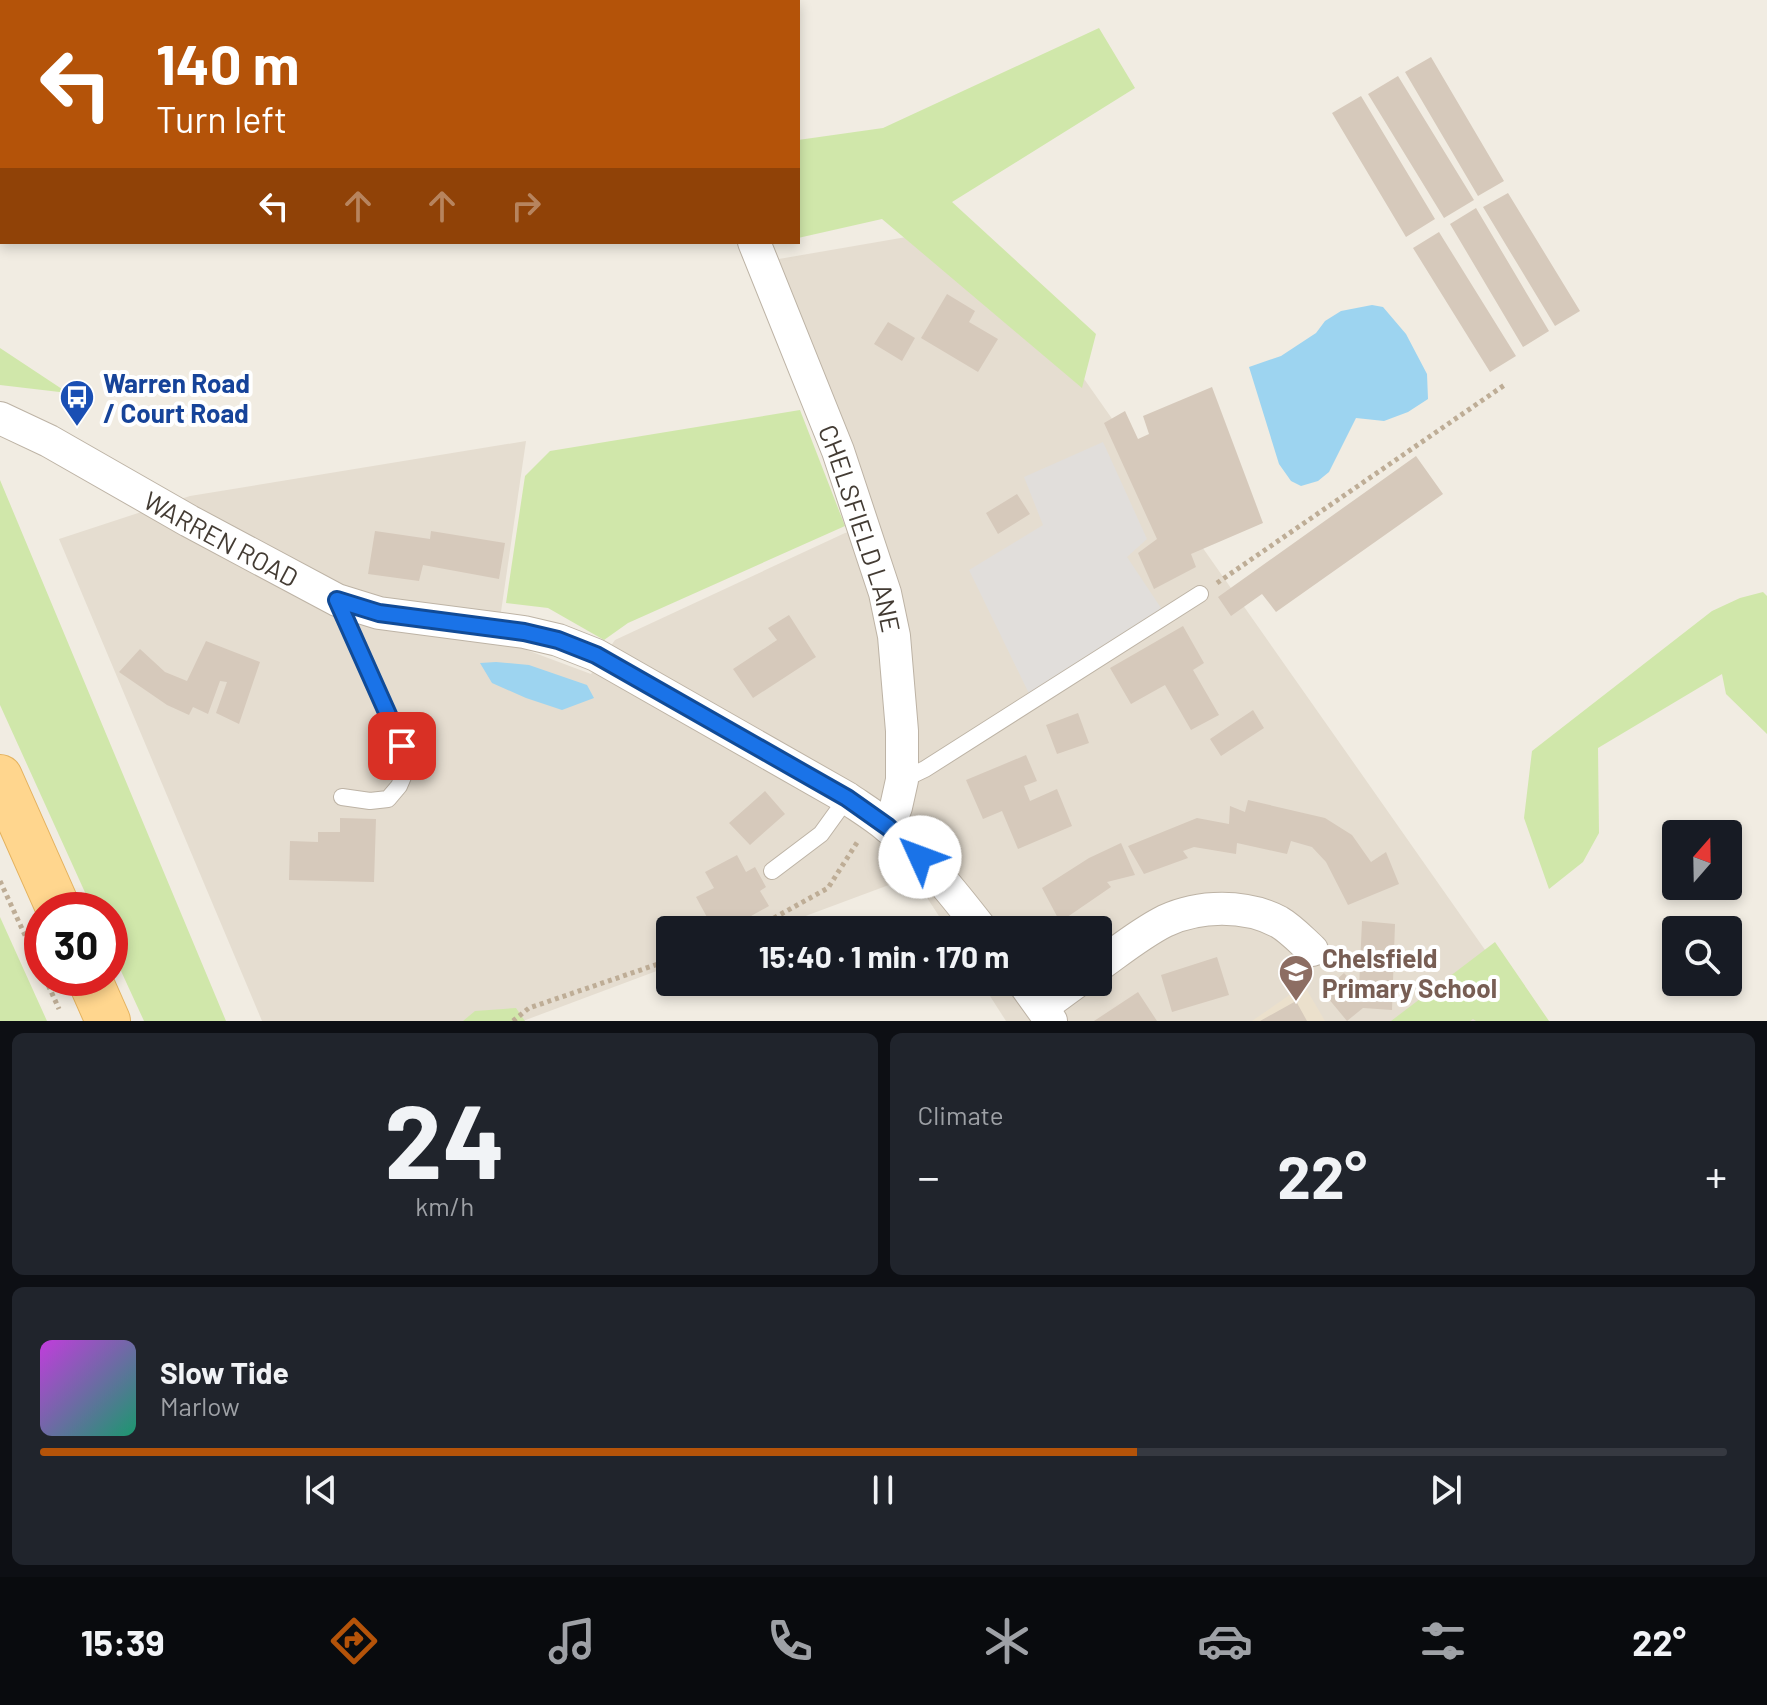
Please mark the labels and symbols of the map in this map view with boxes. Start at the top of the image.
place label: Warren Road / Court Road [103,367,250,428]
bus stop icon: Warren Road / Court Road [58,378,96,428]
street label: CHELSFIELD LANE [813,420,908,635]
street label: WARREN ROAD [139,483,304,592]
pin [368,712,436,780]
position arrow [878,815,962,899]
north arrow [1662,820,1742,900]
speed limit sign: 30 [24,892,128,996]
place label: Chelsfield Primary School [1322,942,1497,1003]
school or university icon: Chelsfield Primary School [1277,953,1315,1003]

